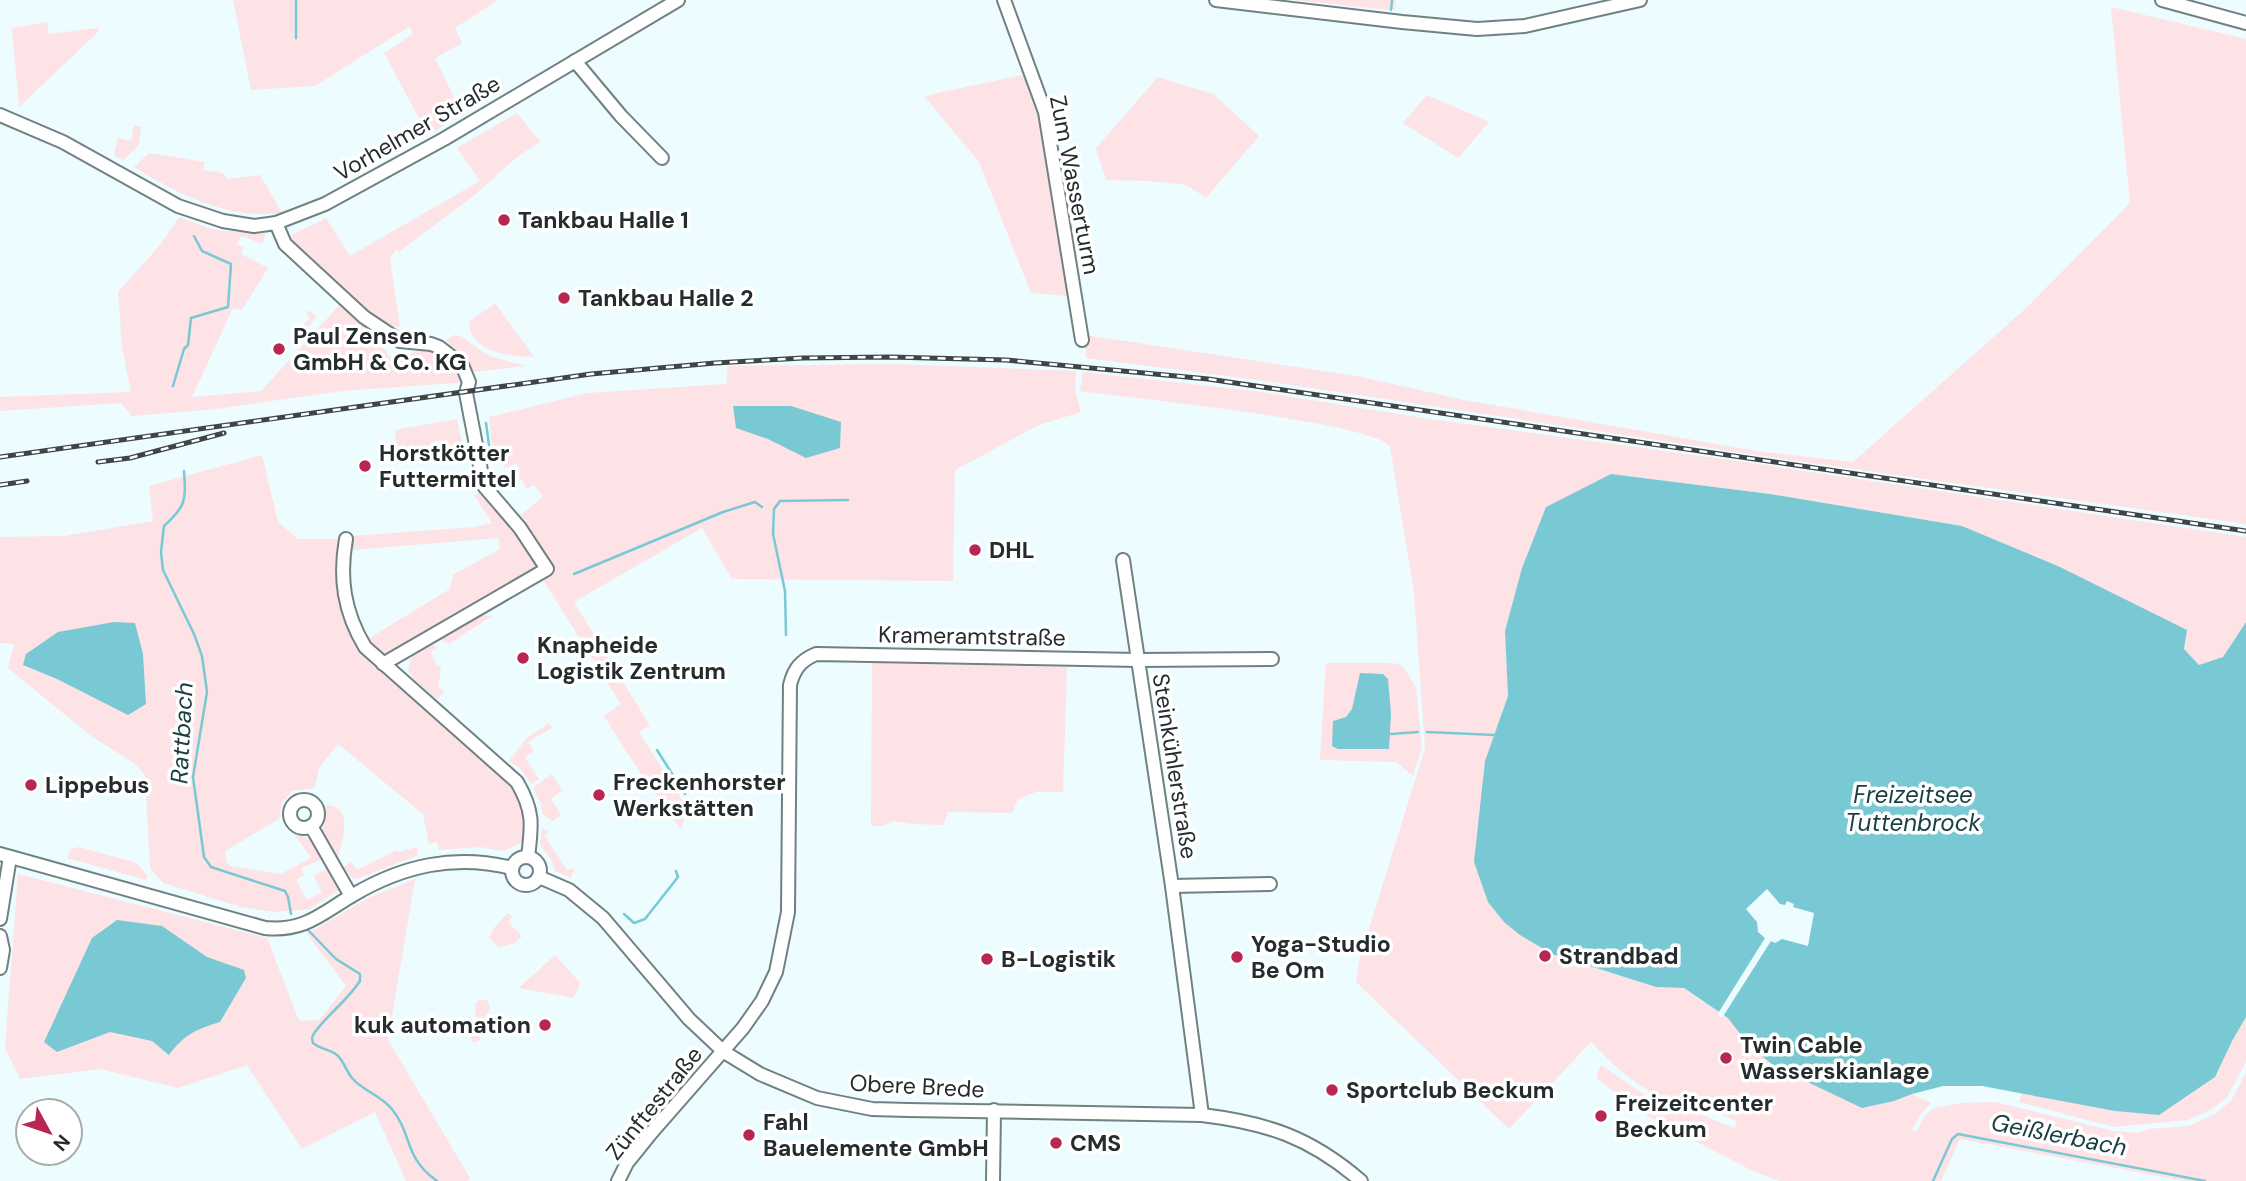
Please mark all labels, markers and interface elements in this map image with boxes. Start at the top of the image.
street label: Vorhelmer Straße [329,68,505,188]
street label: Zum Wasserturm [1043,93,1107,277]
place label: Tankbau Halle 1 [518,205,689,235]
marker: Tankbau Halle 1 [496,212,512,228]
place label: Tankbau Halle 2 [578,283,754,313]
marker: Tankbau Halle 2 [556,290,572,306]
place label: Paul Zensen GmbH & Co. KG [293,321,467,377]
marker: Paul Zensen GmbH & Co. KG [271,341,287,357]
place label: Horstkötter Futtermittel [379,438,516,494]
marker: Horstkötter Futtermittel [357,458,373,474]
place label: DHL [989,535,1035,565]
marker: DHL [967,542,983,558]
street label: Krameramtstraße [878,619,1066,653]
place label: Knapheide Logistik Zentrum [537,630,726,686]
marker: Knapheide Logistik Zentrum [515,650,531,666]
street label: Steinkühlerstraße [1146,671,1204,861]
water label: Rattbach [163,681,200,785]
place label: Freckenhorster Werkstätten [613,767,786,823]
place label: Lippebus [45,770,150,800]
marker: Lippebus [23,777,39,793]
water label: Freizeitsee Tuttenbrock [1845,779,1981,838]
marker: Freckenhorster Werkstätten [591,787,607,803]
place label: Yoga-Studio Be Om [1251,929,1391,985]
place label: Strandbad [1559,941,1679,971]
place label: B-Logistik [1001,944,1116,974]
marker: Strandbad [1537,948,1553,964]
marker: Yoga-Studio Be Om [1229,949,1245,965]
marker: B-Logistik [979,951,995,967]
place label: kuk automation [354,1010,531,1040]
marker: kuk automation [537,1017,553,1033]
place label: Twin Cable Wasserskianlage [1740,1030,1929,1086]
street label: Zünftestraße [599,1040,709,1166]
marker: Twin Cable Wasserskianlage [1718,1050,1734,1066]
street label: Obere Brede [849,1067,985,1105]
place label: Sportclub Beckum [1346,1075,1554,1105]
marker: Sportclub Beckum [1324,1082,1340,1098]
place label: Freizeitcenter Beckum [1615,1088,1773,1144]
north arrow [14,1097,84,1167]
water label: Geißlerbach [1989,1106,2129,1163]
place label: Fahl Bauelemente GmbH [763,1107,989,1163]
marker: Freizeitcenter Beckum [1593,1108,1609,1124]
marker: Fahl Bauelemente GmbH [741,1127,757,1143]
place label: CMS [1070,1128,1121,1158]
text: N [48,1129,76,1156]
marker: CMS [1048,1135,1064,1151]

